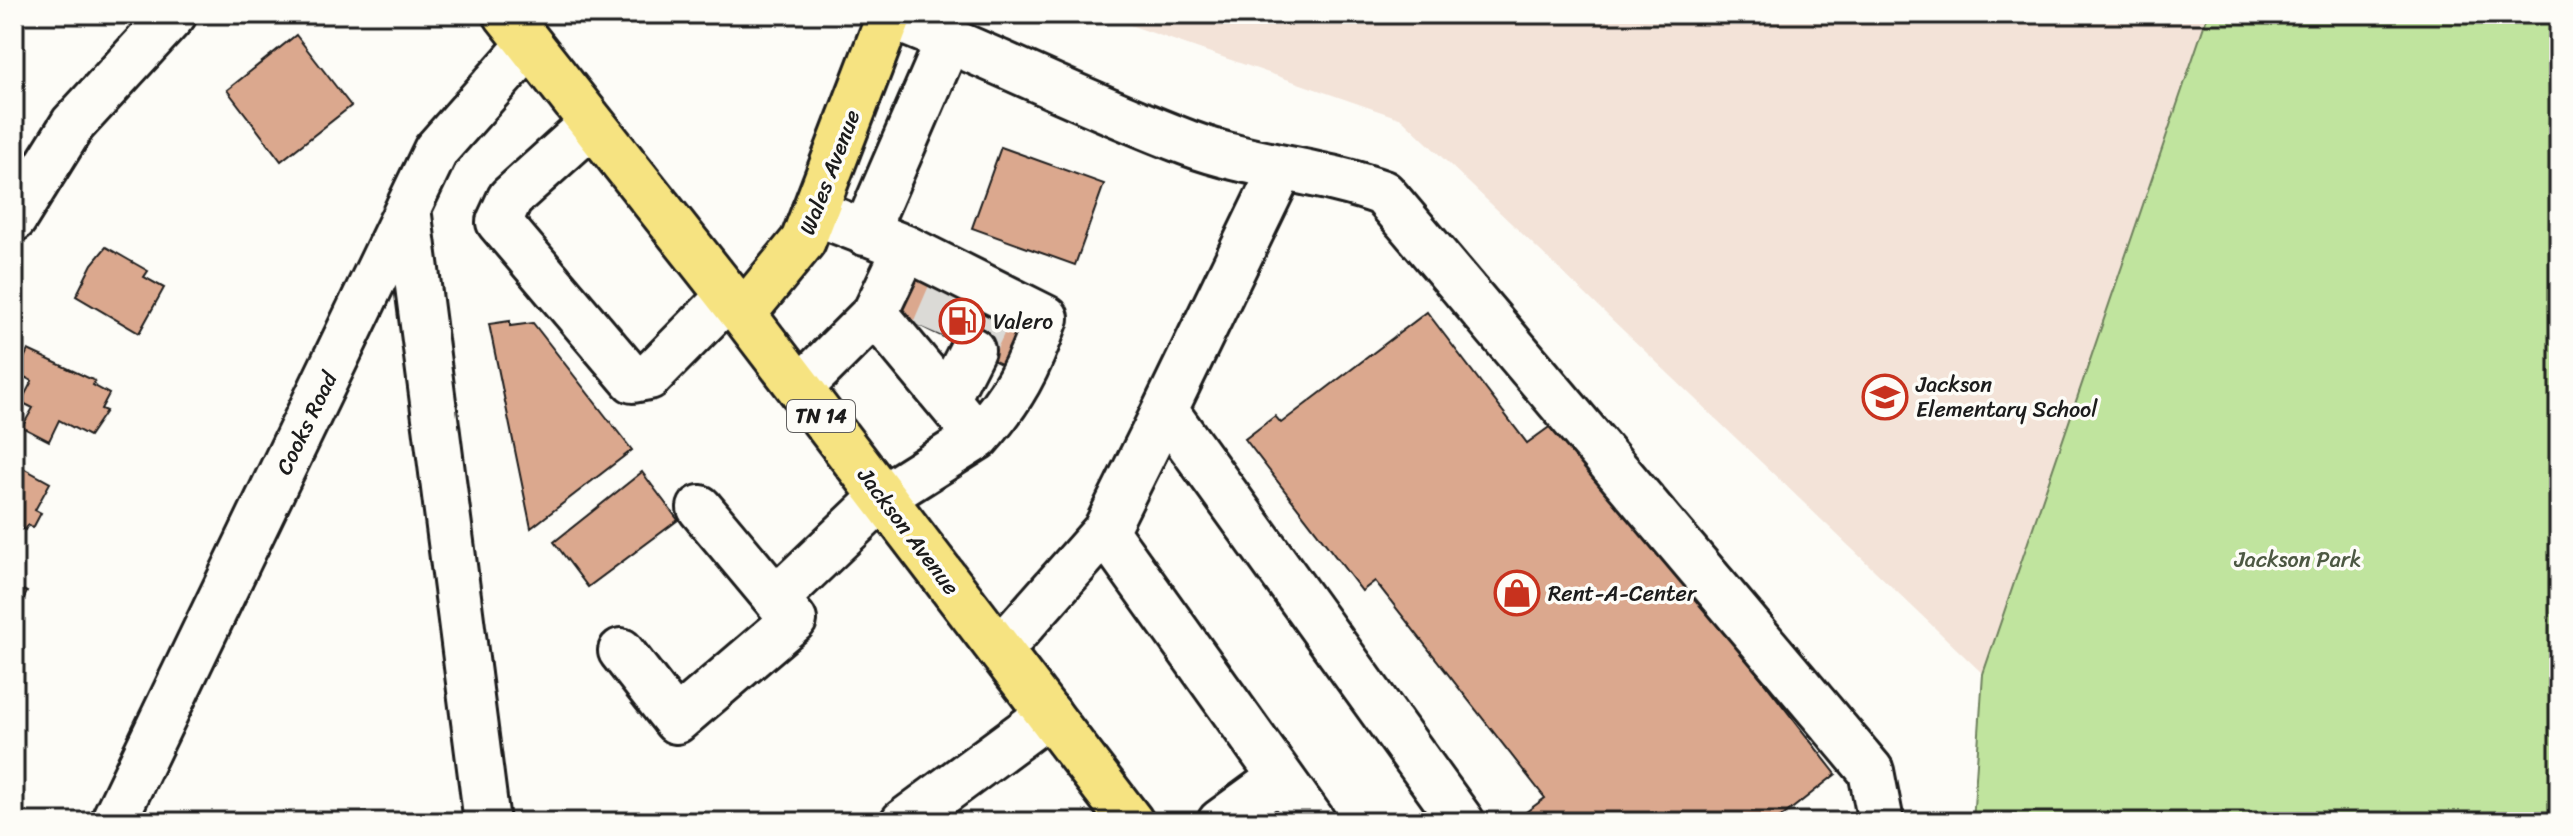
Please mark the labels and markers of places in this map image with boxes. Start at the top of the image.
fuel station icon: Valero [938,297,986,345]
place label: Valero [993,302,1053,341]
place label: Jackson Elementary School [1915,365,2098,429]
school or university icon: Jackson Elementary School [1861,373,1909,421]
shop icon: Rent-A-Center [1493,569,1541,617]
place label: Rent-A-Center [1548,574,1698,613]

